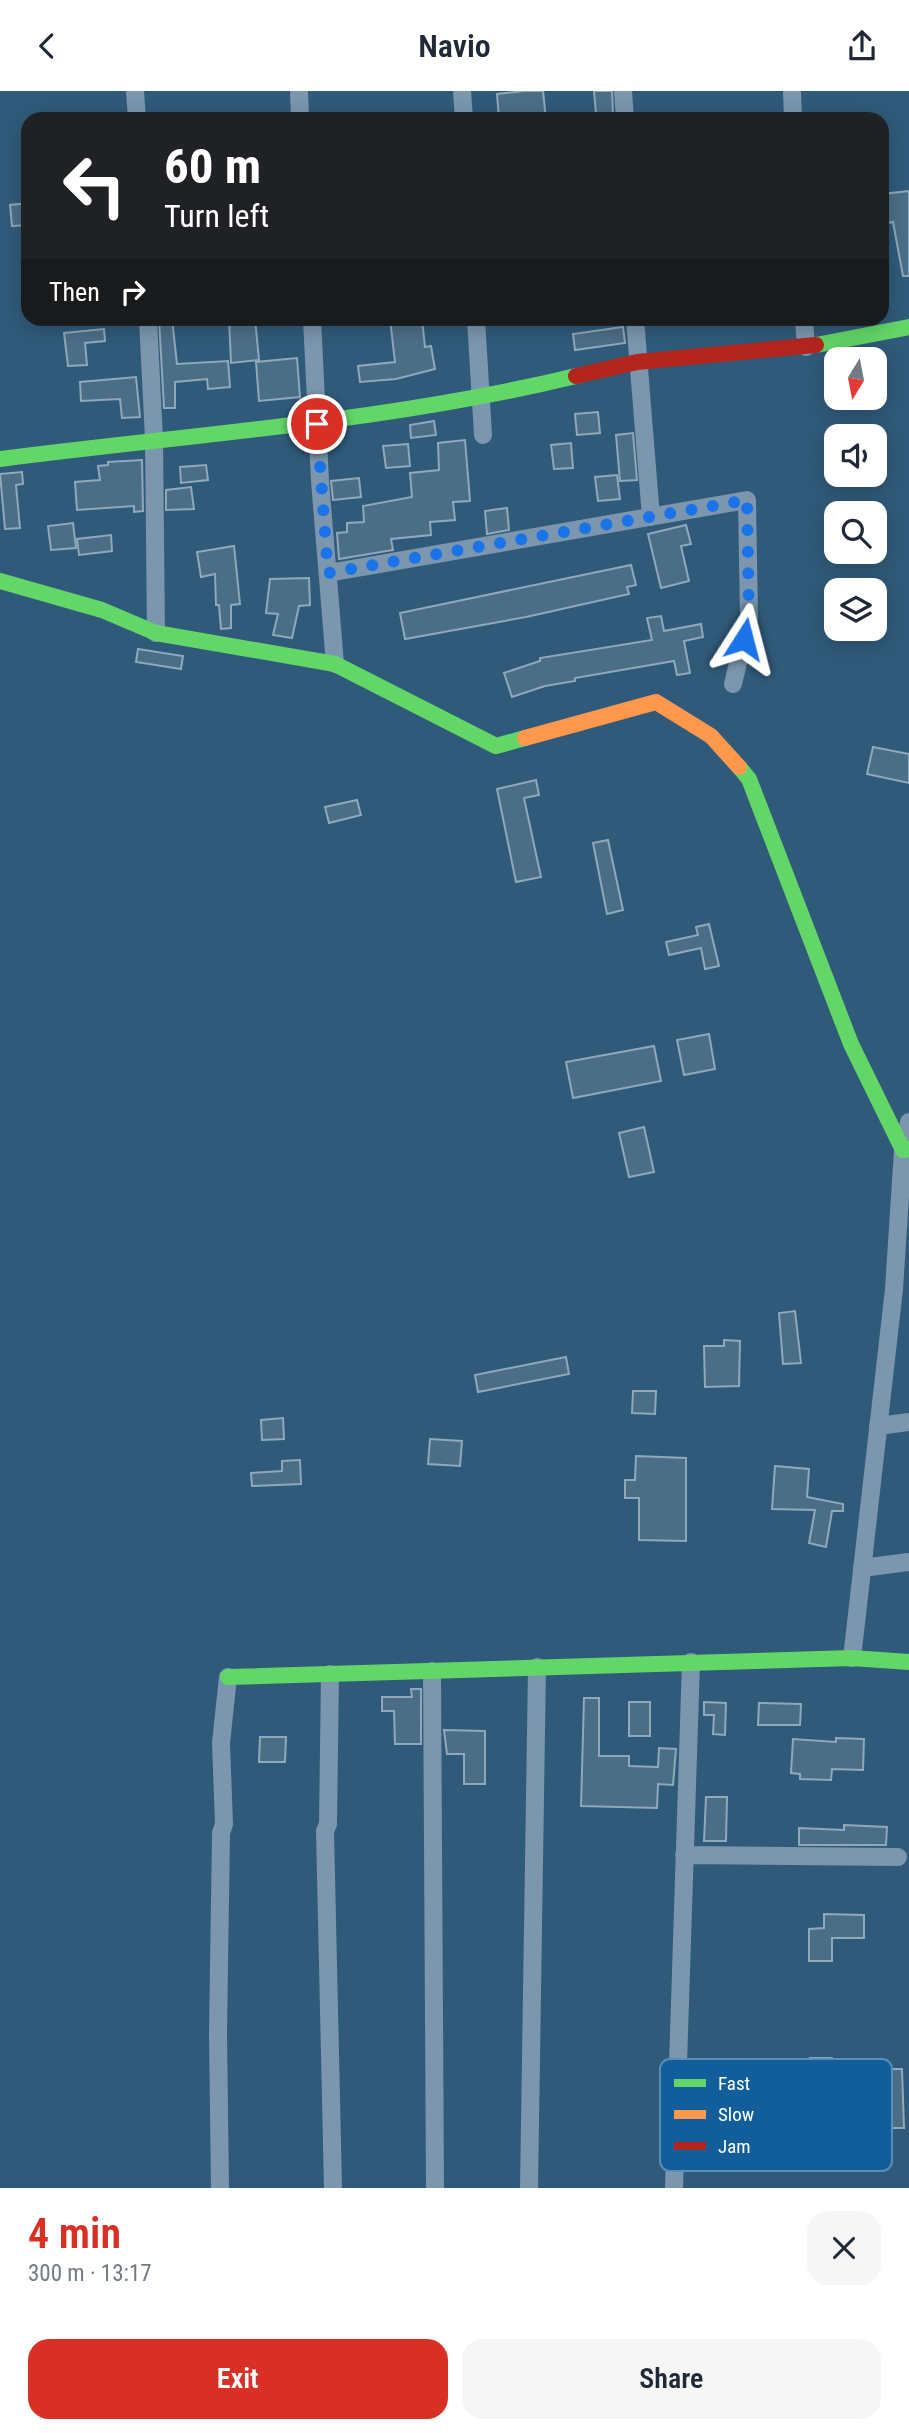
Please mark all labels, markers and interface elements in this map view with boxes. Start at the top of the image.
icon: back [28,27,66,65]
text: Navio [418,27,491,65]
icon: share [843,27,881,65]
text: 60 m [164,138,261,195]
icon: left [49,140,140,231]
text: Turn left [164,197,269,235]
icon: right [114,273,152,311]
text: Then [49,277,100,307]
north arrow [824,347,887,409]
map controls [824,347,887,641]
pin [287,394,347,454]
icon: arrive [298,405,336,443]
button: sound [824,424,887,487]
button: search [824,501,887,564]
button: layers [824,578,887,641]
position arrow [707,602,781,676]
legend [660,2059,892,2171]
text: Fast [718,2072,750,2095]
text: Slow [718,2103,754,2126]
text: Jam [718,2135,751,2158]
text: 4 min [28,2209,121,2258]
button: close [807,2211,881,2285]
text: 300 m · 13:17 [28,2260,152,2287]
button: Exit [28,2339,448,2419]
button: Share [462,2339,881,2419]

